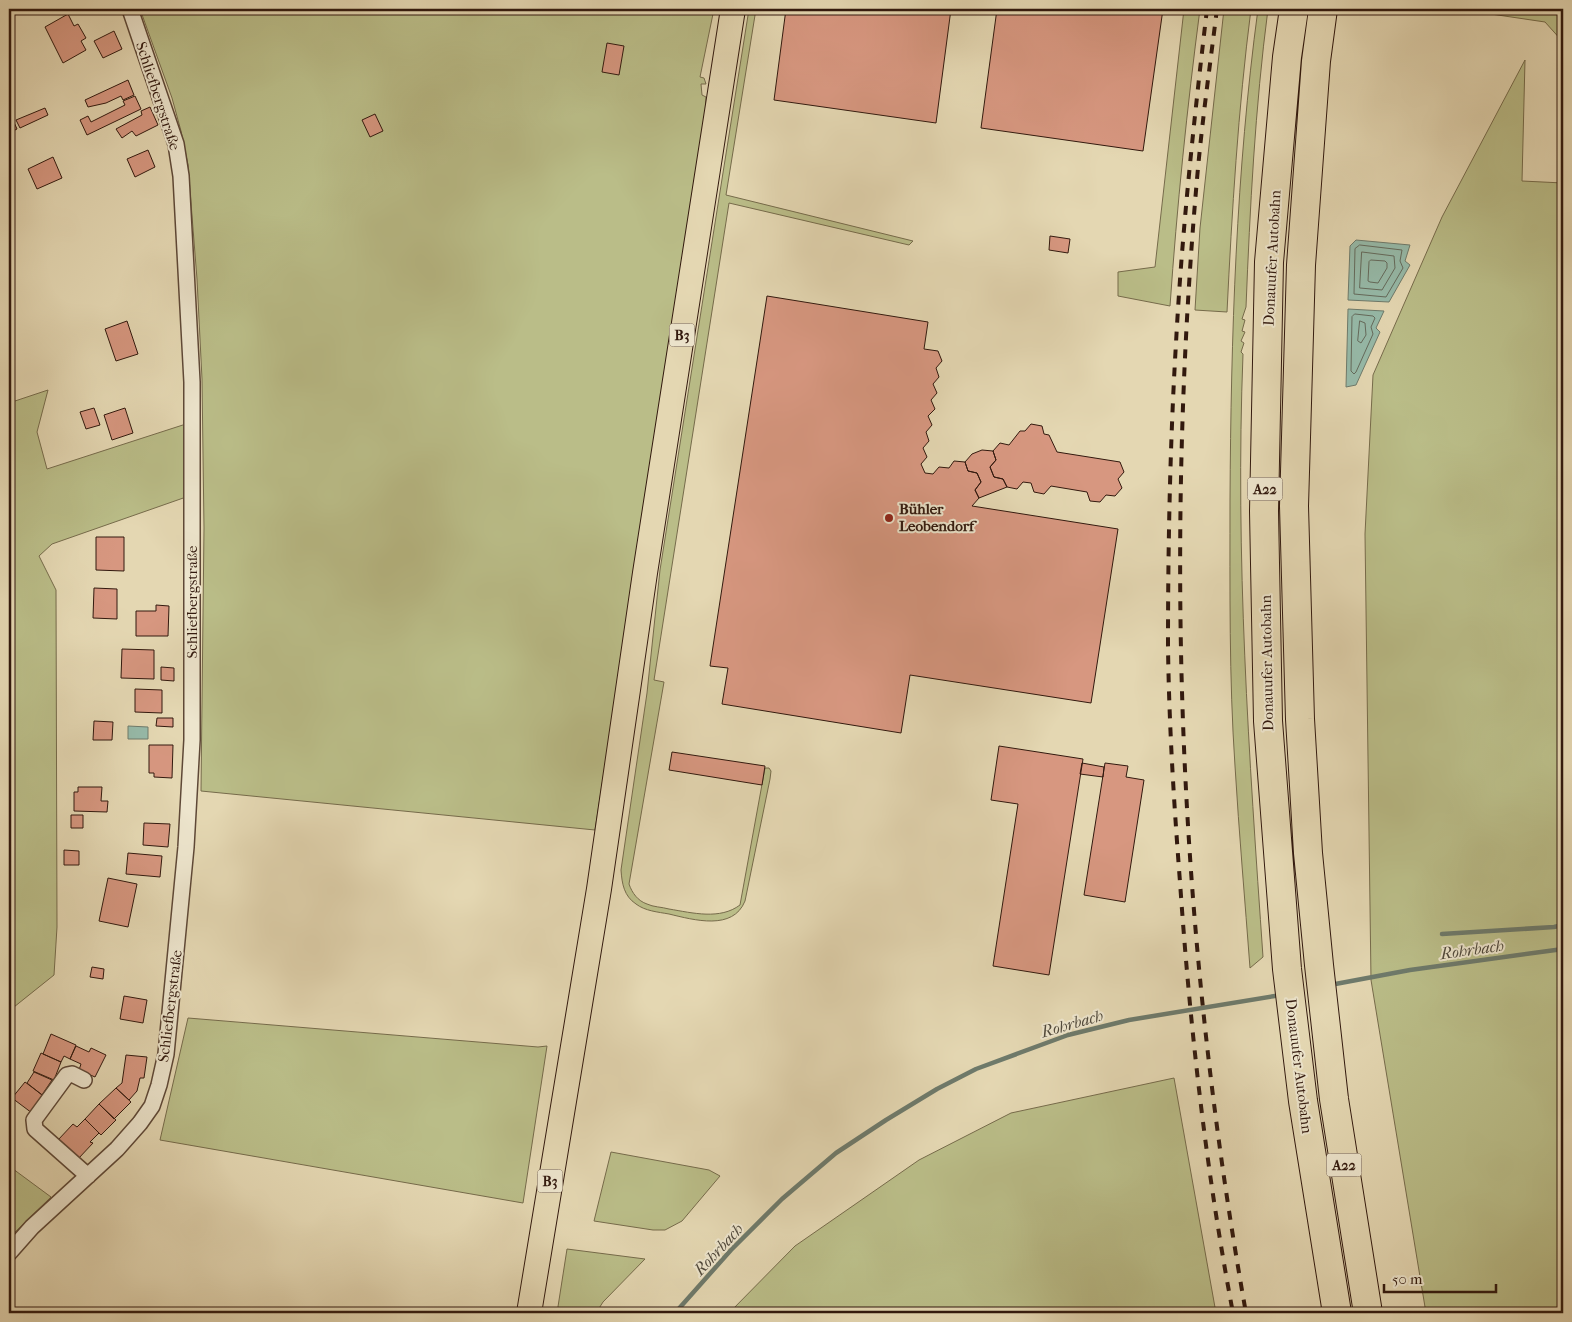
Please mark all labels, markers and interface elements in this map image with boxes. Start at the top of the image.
street label: Schliefbergstraße [132,39,184,153]
street label: Donauufer Autobahn [1259,189,1285,326]
road number: B3 [670,324,694,346]
road number: A22 [1248,478,1282,500]
place label: Bühler Leobendorf [899,500,978,535]
marker: Bühler Leobendorf [883,512,895,524]
street label: Schliefbergstraße [183,545,201,659]
street label: Donauufer Autobahn [1257,595,1277,731]
water label: Rohrbach [1438,936,1505,963]
street label: Schliefbergstraße [154,948,186,1063]
street label: Donauufer Autobahn [1282,997,1316,1135]
water label: Rohrbach [1038,1006,1105,1042]
road number: A22 [1326,1154,1362,1176]
road number: B3 [538,1170,562,1192]
water label: Rohrbach [689,1220,747,1280]
scale bar [1384,1262,1497,1294]
text: 50 m [1392,1270,1423,1288]

